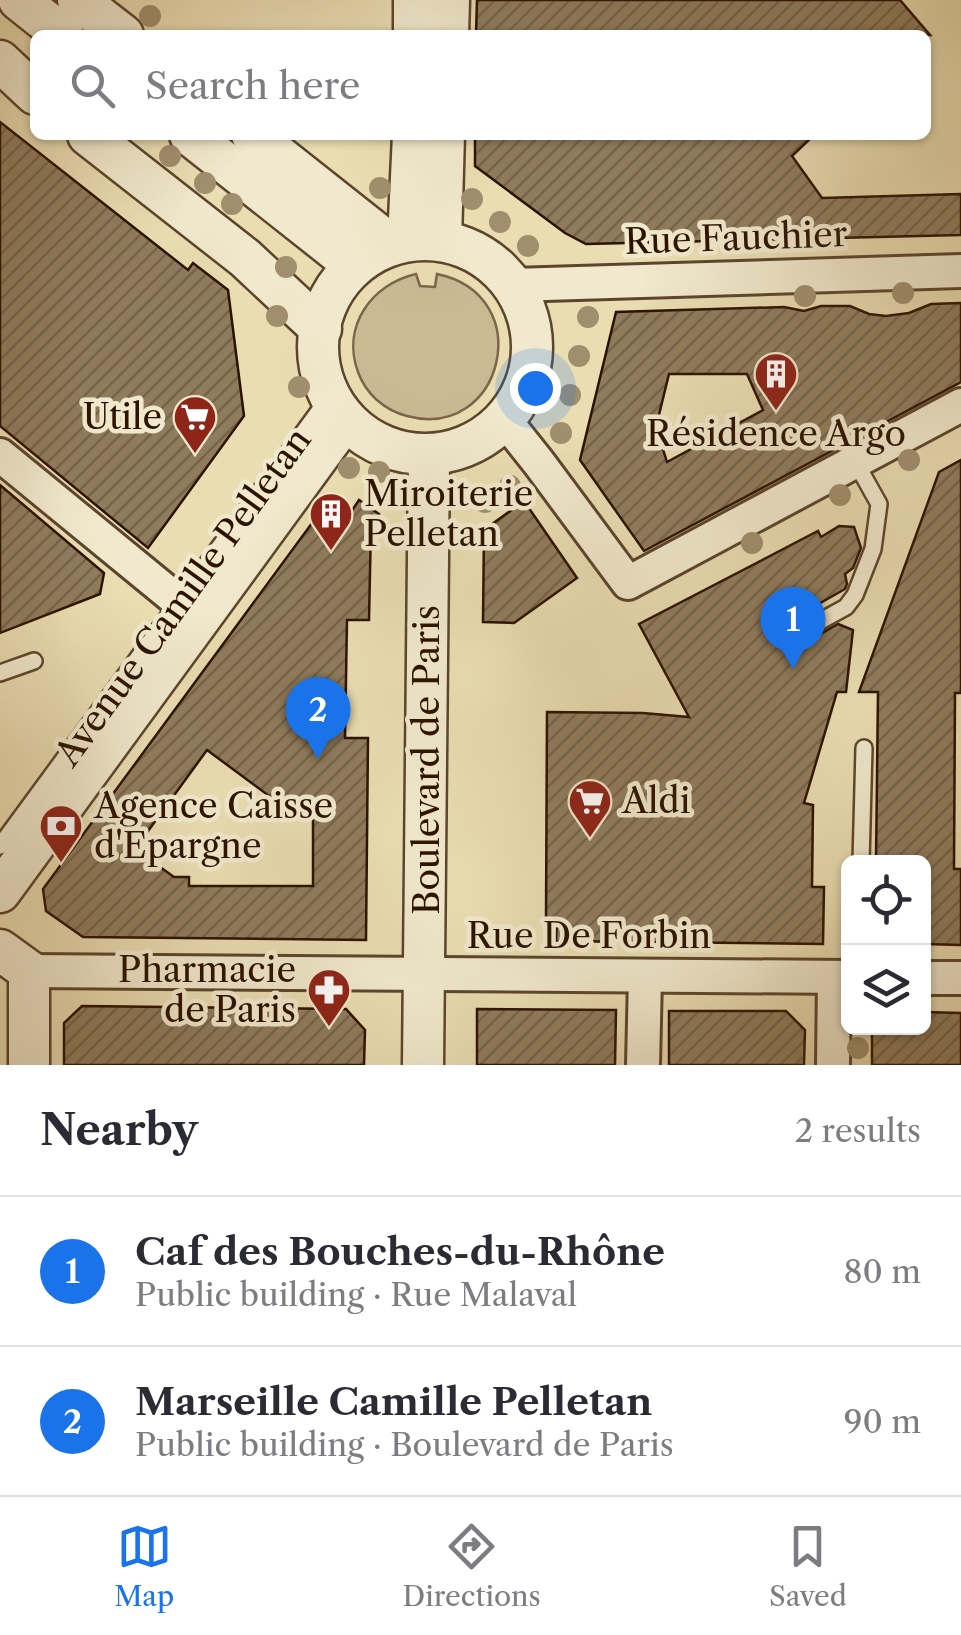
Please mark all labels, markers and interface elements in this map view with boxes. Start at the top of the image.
search box [30,30,931,140]
icon: search [65,58,120,113]
text: Search here [145,62,360,109]
street label: Rue Fauchier [624,212,848,263]
building icon: Résidence Argo [753,351,799,412]
your location [510,363,561,414]
supermarket icon: Utile [172,394,218,455]
place label: Utile [83,395,162,438]
place label: Résidence Argo [646,412,906,455]
street label: Avenue Camille Pelletan [45,419,320,775]
place label: Miroiterie Pelletan [364,472,533,555]
building icon: Miroiterie Pelletan [308,491,354,552]
pin: 1 [760,586,826,669]
street label: Boulevard de Paris [405,605,448,915]
pin: 2 [286,676,350,759]
supermarket icon: Aldi [567,778,613,839]
place label: Aldi [621,779,690,822]
place label: Agence Caisse d'Epargne [93,784,333,867]
bank icon: Agence Caisse d'Epargne [38,803,84,864]
map controls [841,855,931,1035]
button: locate [841,855,931,945]
street label: Rue De Forbin [467,914,711,957]
button: layers [841,945,931,1035]
place label: Pharmacie de Paris [118,948,296,1031]
pharmacy icon: Pharmacie de Paris [306,967,352,1028]
text: Nearby [40,1104,198,1156]
text: 2 results [795,1111,921,1150]
text: Caf des Bouches-du-Rhône [135,1228,665,1275]
text: 1 [65,1252,80,1291]
text: 80 m [843,1252,921,1291]
text: Public building · Rue Malaval [135,1275,577,1314]
text: Marseille Camille Pelletan [135,1378,652,1425]
text: 2 [63,1402,82,1441]
text: 90 m [844,1402,921,1441]
text: Public building · Boulevard de Paris [135,1425,674,1464]
tab: Map [114,1519,174,1613]
tab: Directions [402,1519,541,1613]
tab: Saved [769,1519,847,1613]

